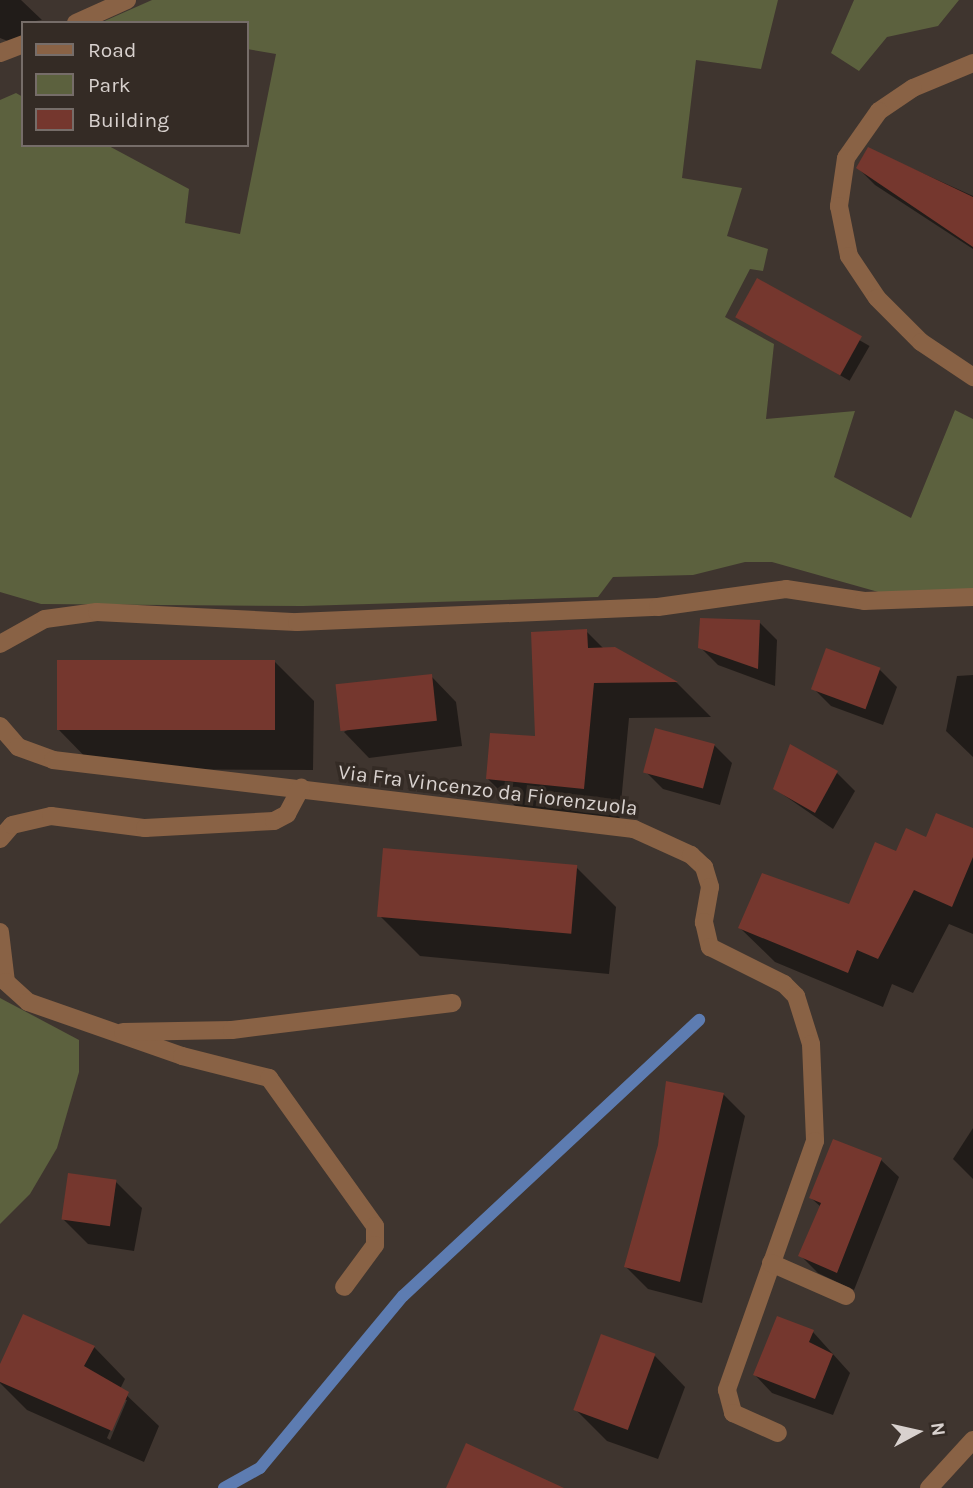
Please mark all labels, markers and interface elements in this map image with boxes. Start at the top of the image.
legend [21,21,248,147]
text: Road [88,38,136,62]
text: Park [88,73,131,97]
text: Building [88,108,169,132]
street label: Via Fra Vincenzo da Fiorenzuola [337,759,639,821]
north arrow [882,1397,952,1467]
text: N [926,1421,950,1437]

